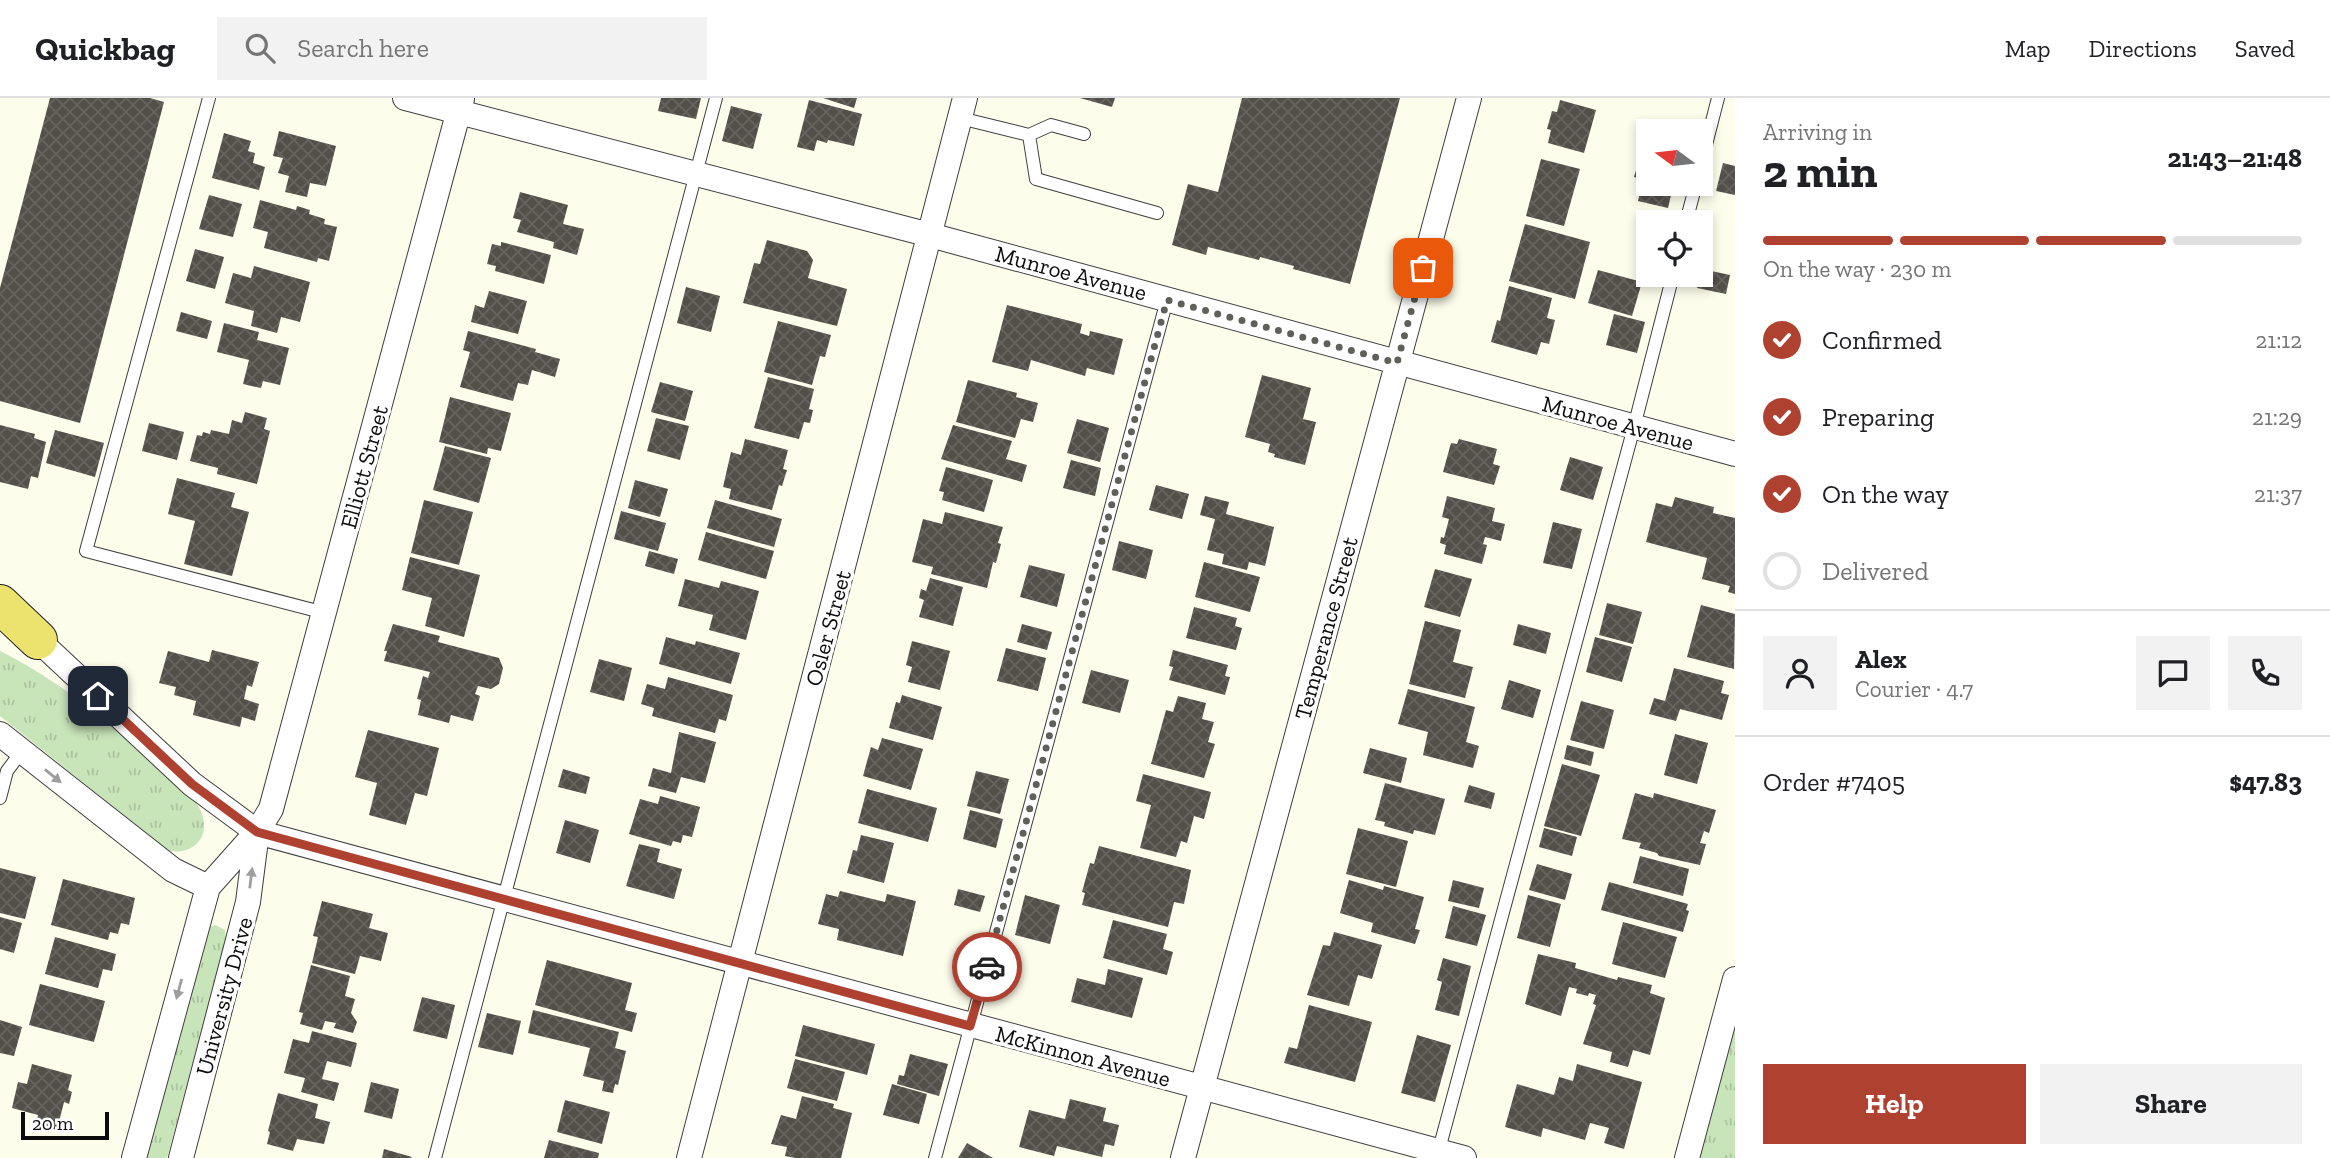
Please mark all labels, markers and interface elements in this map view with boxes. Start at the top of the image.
search box [217,17,707,80]
text: Quickbag [35,29,175,68]
icon: search [241,29,279,67]
text: Search here [297,32,429,64]
text: Map [2005,34,2051,63]
text: Directions [2089,34,2197,63]
text: Saved [2235,34,2295,63]
text: Arriving in [1763,118,1872,146]
north arrow [1636,119,1713,196]
map controls [1636,119,1713,287]
text: 21:43–21:48 [2168,142,2302,174]
text: 2 min [1763,144,1878,199]
button: locate [1636,210,1713,287]
pin [1393,238,1453,298]
street label: Munroe Avenue [992,239,1150,307]
icon: bag [1404,249,1442,287]
text: On the way · 230 m [1763,255,1951,283]
icon: check [1763,321,1801,359]
text: Confirmed [1822,324,1942,356]
text: 21:12 [2255,326,2302,354]
street label: Munroe Avenue [1539,389,1697,457]
icon: check [1763,398,1801,436]
text: Preparing [1822,401,1934,433]
street label: Elliott Street [334,402,394,532]
text: 21:29 [2252,403,2302,431]
icon: check [1763,475,1801,513]
text: On the way [1822,478,1949,510]
text: 21:37 [2254,480,2302,508]
street label: Temperance Street [1288,533,1364,722]
text: Delivered [1822,555,1929,587]
street label: Osler Street [799,567,857,689]
button: person [1763,636,1837,710]
button: chat [2136,636,2210,710]
button: phone [2228,636,2302,710]
text: Alex [1855,643,1907,675]
pin [68,666,128,726]
text: Courier · 4.7 [1855,675,1973,703]
icon: home [79,677,117,715]
text: Order #7405 [1763,766,1905,798]
text: $47.83 [2229,766,2302,798]
one-way arrow [44,769,62,784]
one-way arrow [246,867,257,889]
street label: University Drive [189,914,259,1078]
courier [952,932,1022,1002]
icon: car [968,948,1006,986]
one-way arrow [174,979,184,1000]
street label: McKinnon Avenue [992,1019,1174,1093]
button: Help [1763,1064,2026,1144]
button: Share [2040,1064,2302,1144]
scale bar [21,1109,108,1141]
text: 20 m [32,1112,73,1135]

